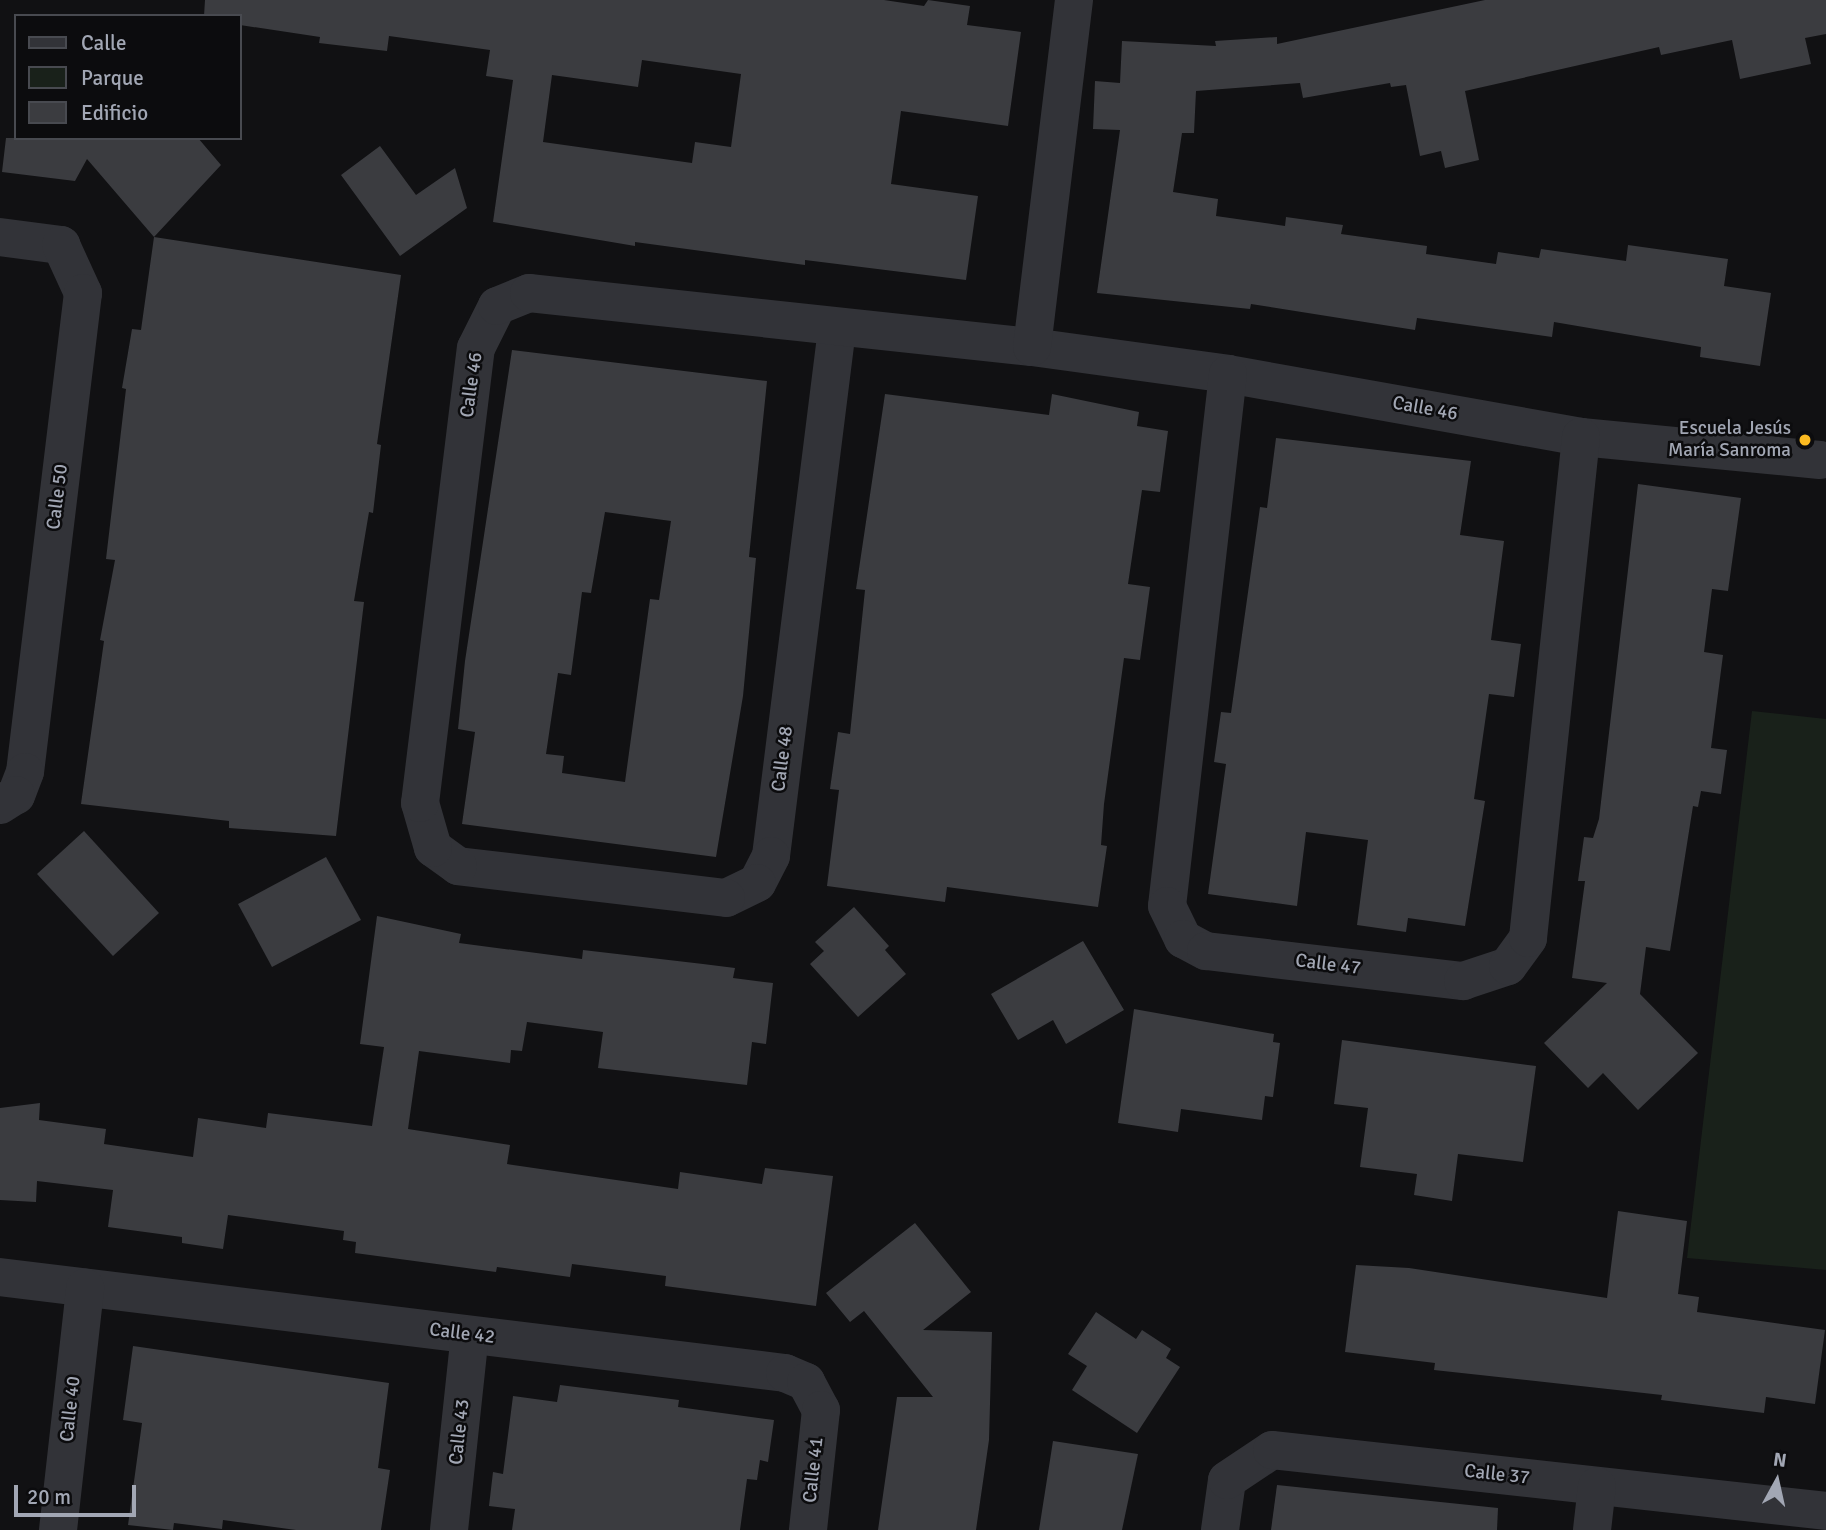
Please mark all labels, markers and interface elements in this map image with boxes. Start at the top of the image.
legend [14,14,242,140]
text: Calle [81,30,127,56]
text: Parque [81,65,144,91]
text: Edificio [81,100,148,126]
street label: Calle 46 [456,351,488,419]
street label: Calle 46 [1391,392,1459,426]
place label: Escuela Jesús María Sanroma [1668,418,1791,462]
marker: Escuela Jesús María Sanroma [1797,432,1813,448]
street label: Calle 50 [43,463,73,531]
street label: Calle 48 [768,725,798,793]
street label: Calle 47 [1294,950,1362,980]
street label: Calle 42 [428,1319,496,1349]
street label: Calle 40 [56,1375,86,1443]
street label: Calle 43 [445,1398,475,1466]
street label: Calle 41 [799,1436,829,1504]
north arrow [1742,1446,1812,1516]
text: N [1772,1447,1788,1473]
street label: Calle 37 [1463,1460,1531,1490]
scale bar [18,1470,140,1514]
text: 20 m [27,1484,71,1510]

